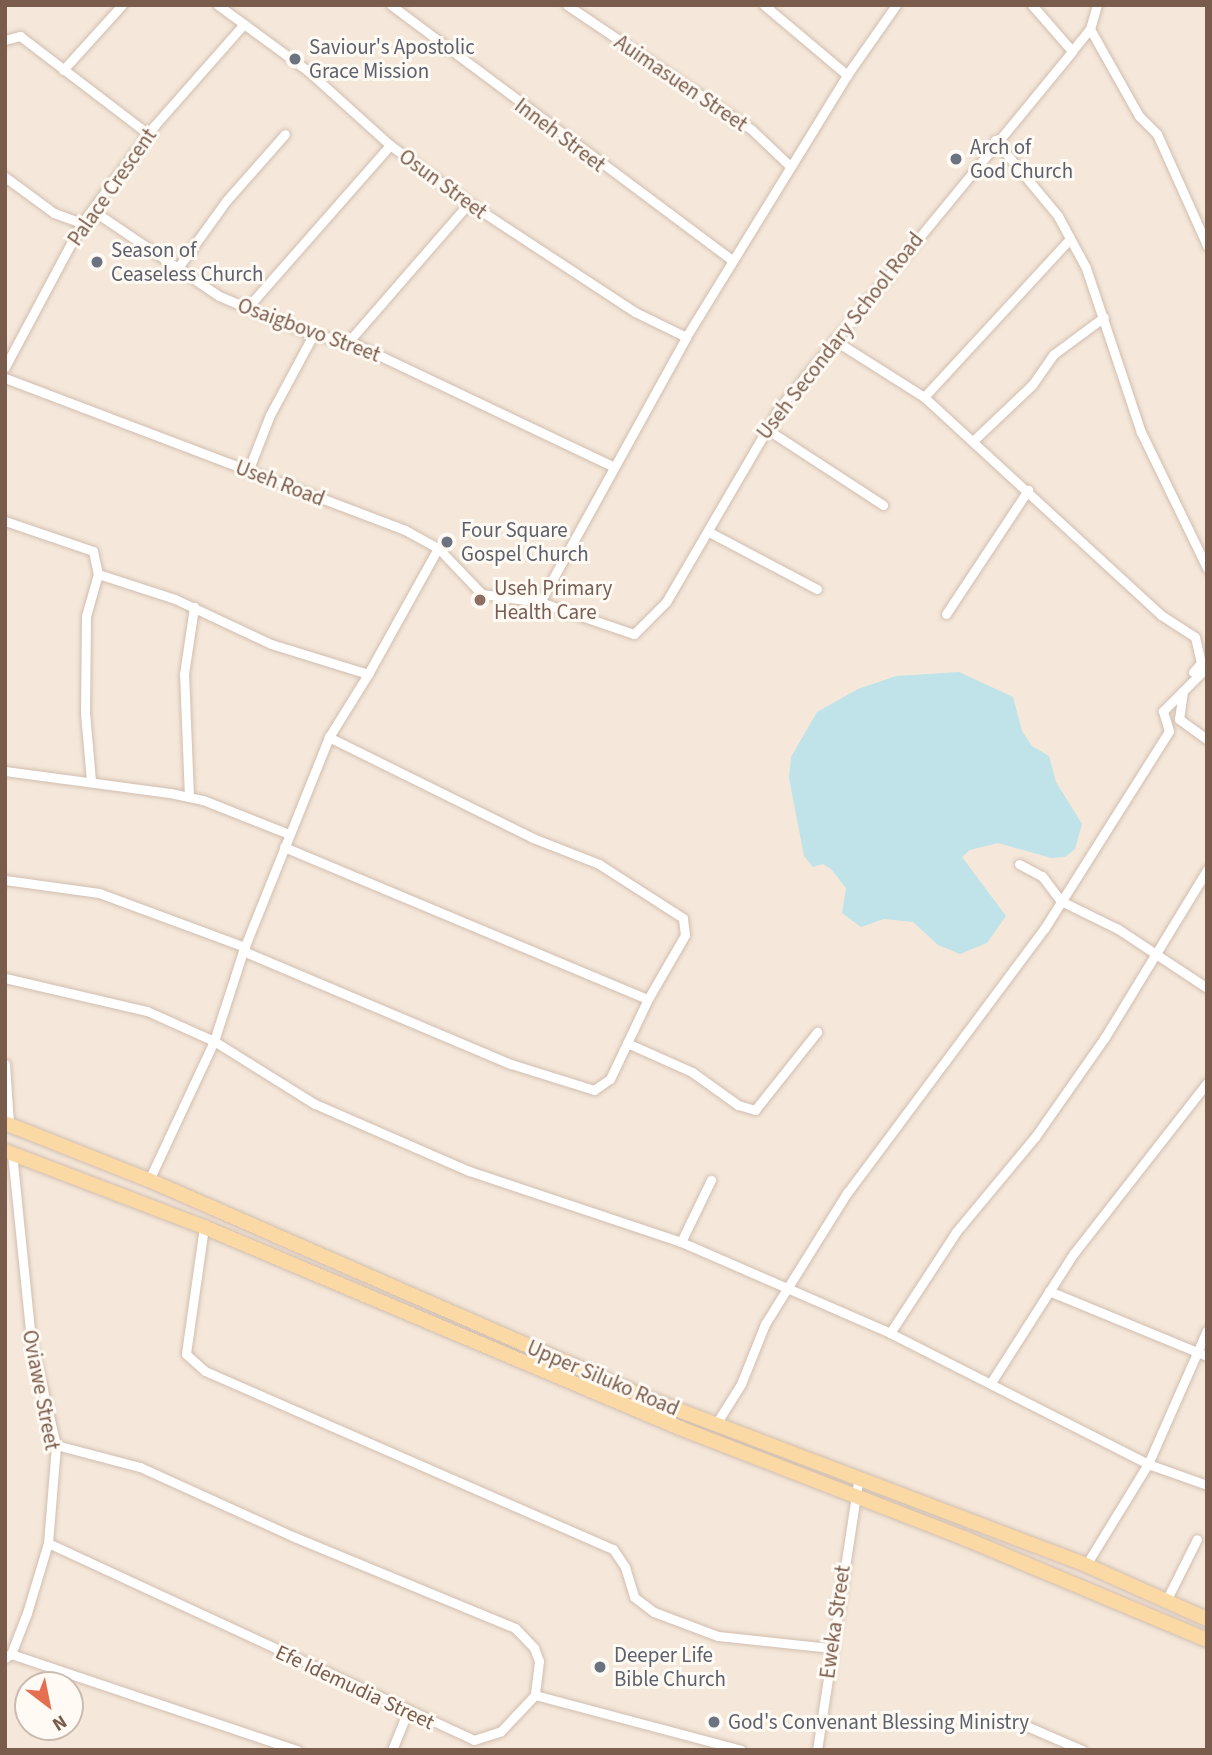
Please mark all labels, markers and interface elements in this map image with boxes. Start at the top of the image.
street label: Auimasuen Street [610,29,752,137]
place label: Saviour's Apostolic Grace Mission [309,34,475,84]
marker: Saviour's Apostolic Grace Mission [287,51,303,67]
street label: Inneh Street [510,93,610,177]
street label: Palace Crescent [62,123,162,251]
place label: Arch of God Church [970,134,1073,184]
street label: Osun Street [394,144,492,224]
marker: Arch of God Church [948,151,964,167]
street label: Useh Secondary School Road [751,228,929,444]
place label: Season of Ceaseless Church [111,237,263,287]
marker: Season of Ceaseless Church [89,254,105,270]
street label: Osaigbovo Street [234,293,384,367]
street label: Useh Road [232,455,328,511]
place label: Four Square Gospel Church [461,517,589,567]
marker: Four Square Gospel Church [439,534,455,550]
place label: Useh Primary Health Care [494,575,612,625]
marker: Useh Primary Health Care [472,592,488,608]
street label: Oviawe Street [17,1328,65,1452]
street label: Upper Siluko Road [523,1335,683,1421]
street label: Eweka Street [815,1564,855,1680]
street label: Efe Idemudia Street [272,1639,438,1735]
place label: Deeper Life Bible Church [614,1642,726,1692]
marker: Deeper Life Bible Church [592,1659,608,1675]
north arrow [14,1671,84,1741]
text: N [47,1708,72,1737]
place label: God's Convenant Blessing Ministry [728,1709,1029,1735]
marker: God's Convenant Blessing Ministry [706,1714,722,1730]

